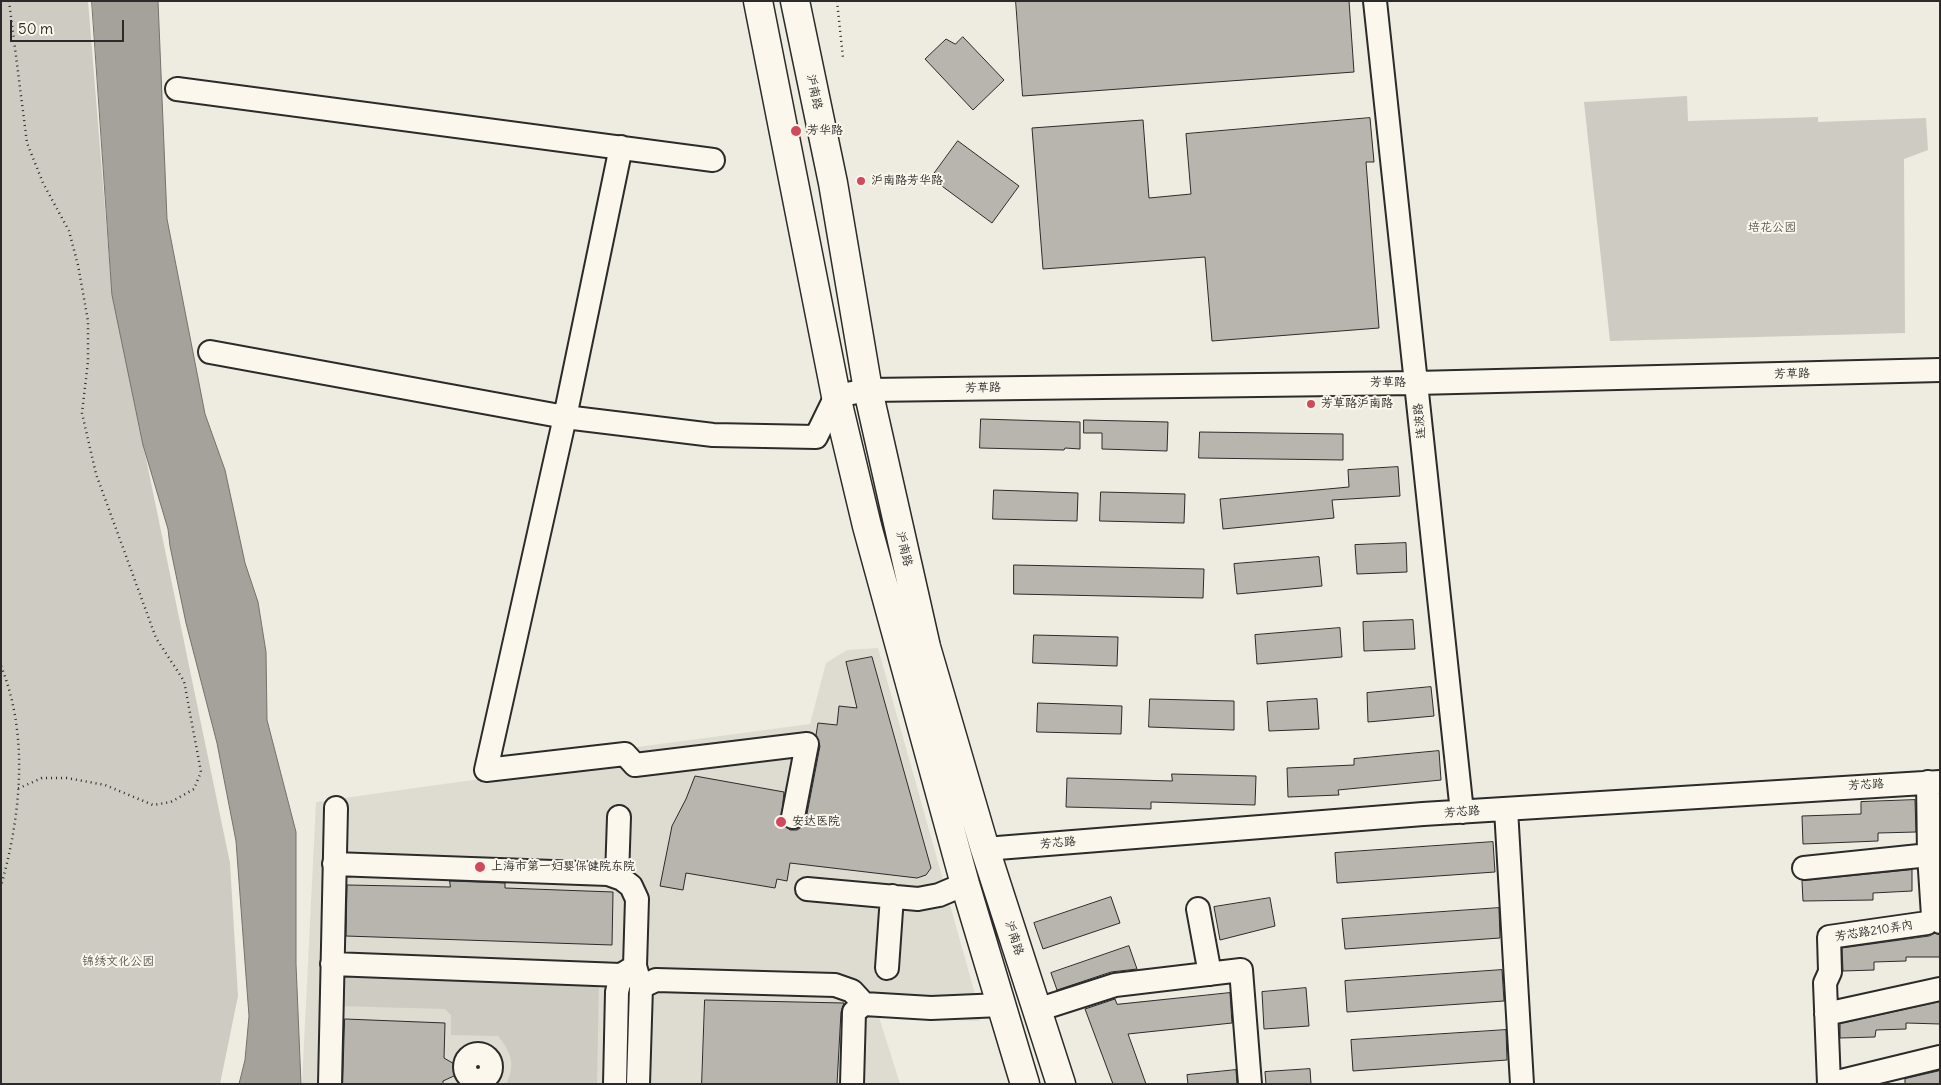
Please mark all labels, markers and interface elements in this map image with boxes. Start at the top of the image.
scale bar [12,10,126,42]
text: 50 m [18,19,53,38]
street label: 沪南路 [803,73,825,111]
marker: 芳华路 [789,124,803,138]
place label: 芳华路 [807,124,843,138]
place label: 沪南路芳华路 [871,174,943,188]
marker: 沪南路芳华路 [855,175,867,187]
park label: 培花公园 [1748,221,1796,235]
street label: 芳草路 [1774,366,1810,382]
street label: 芳草路 [1370,376,1406,390]
street label: 芳草路 [965,380,1001,396]
place label: 芳草路沪南路 [1321,397,1393,411]
marker: 芳草路沪南路 [1305,398,1317,410]
street label: 连波路 [1411,402,1429,440]
street label: 沪南路 [893,530,915,568]
street label: 芳芯路 [1848,777,1884,793]
street label: 芳芯路 [1444,804,1480,820]
marker: 安达医院 [774,815,788,829]
place label: 安达医院 [792,815,840,829]
street label: 芳芯路 [1039,834,1077,852]
marker: 上海市第一妇婴保健院东院 [473,860,487,874]
place label: 上海市第一妇婴保健院东院 [491,860,635,874]
street label: 芳芯路210弄内 [1834,918,1914,944]
street label: 沪南路 [1002,919,1026,957]
park label: 锦绣文化公园 [82,955,154,969]

